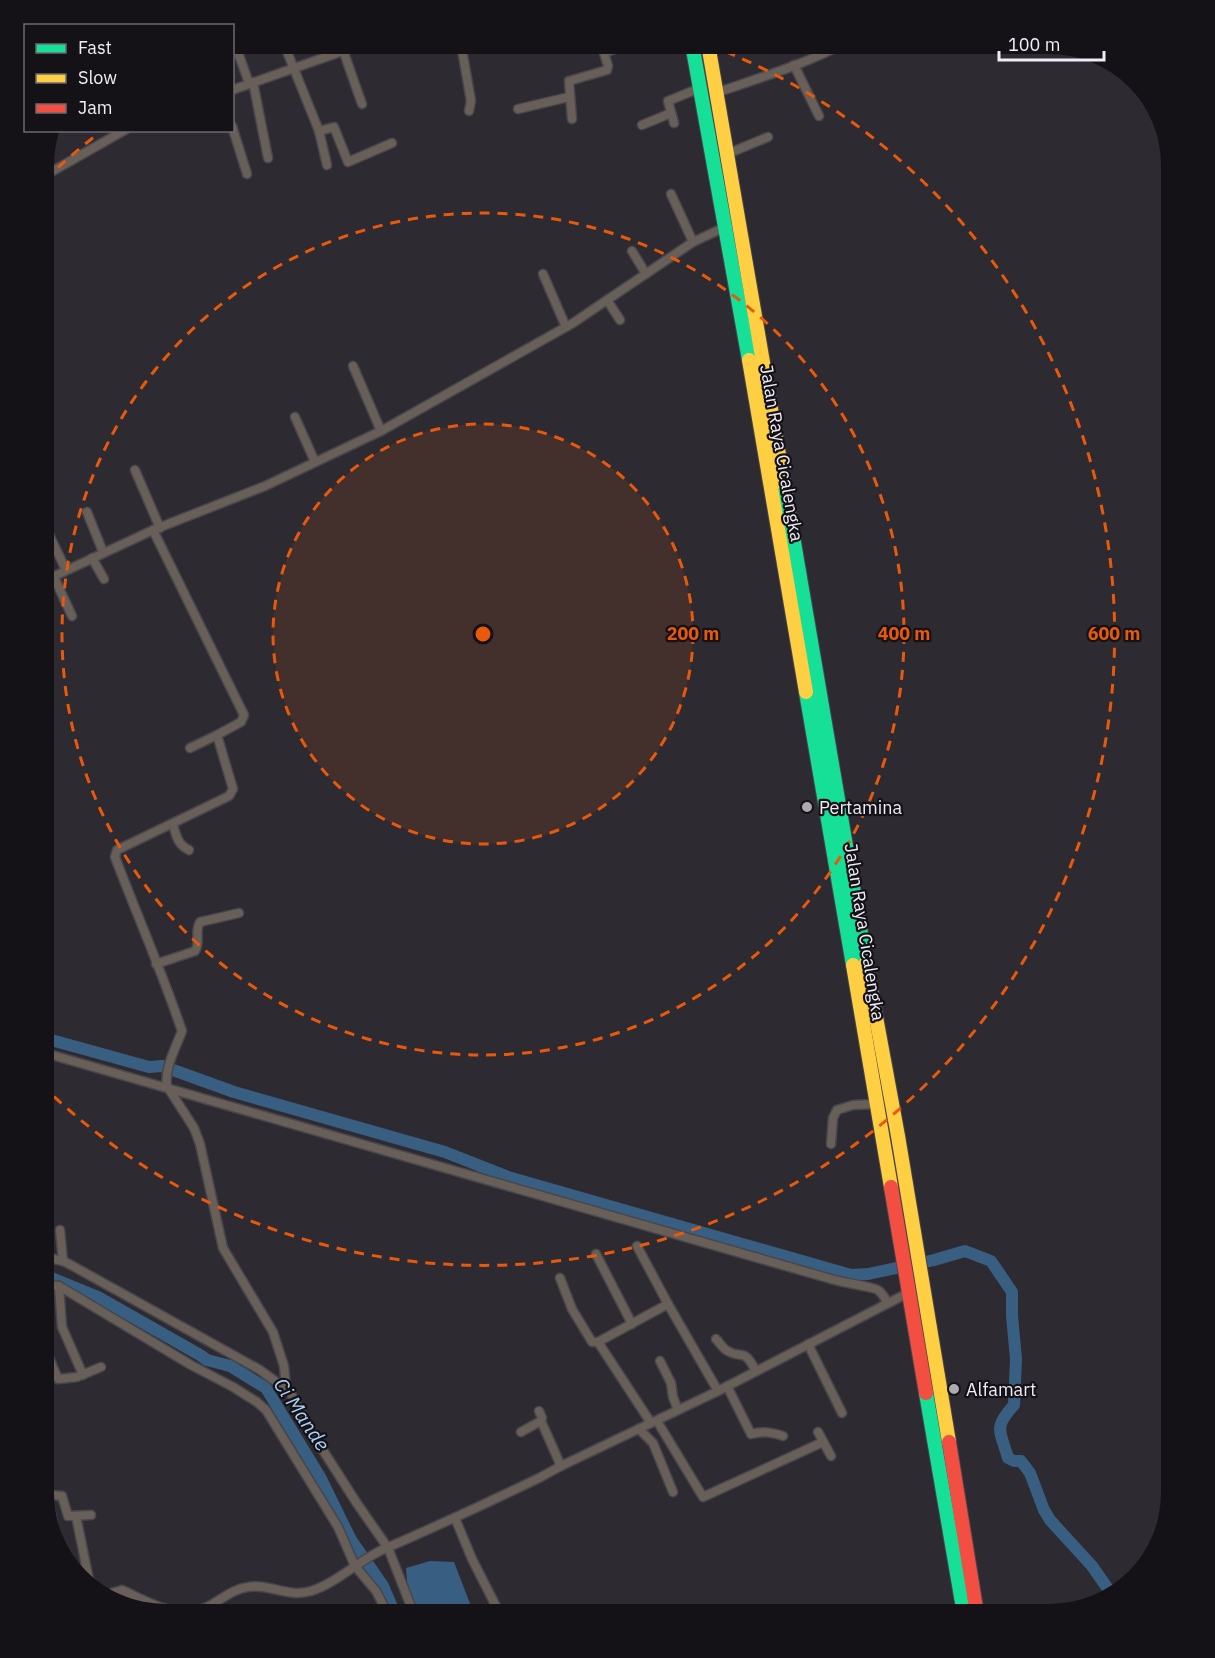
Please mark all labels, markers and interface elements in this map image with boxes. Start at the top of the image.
legend [24,24,234,132]
scale bar [999,24,1104,62]
text: 100 m [1008,33,1060,56]
text: Fast [78,36,112,59]
text: Slow [78,66,117,89]
text: Jam [78,96,113,119]
street label: Jalan Raya Cicalengka [755,363,809,544]
text: 200 m [667,622,719,645]
text: 400 m [878,622,930,645]
text: 600 m [1088,622,1140,645]
centre of rings [473,624,493,644]
place label: Pertamina [819,796,902,819]
marker: Pertamina [800,800,814,814]
street label: Jalan Raya Cicalengka [840,842,890,1023]
water label: Ci Mande [268,1372,336,1456]
place label: Alfamart [966,1378,1036,1401]
marker: Alfamart [947,1382,961,1396]

